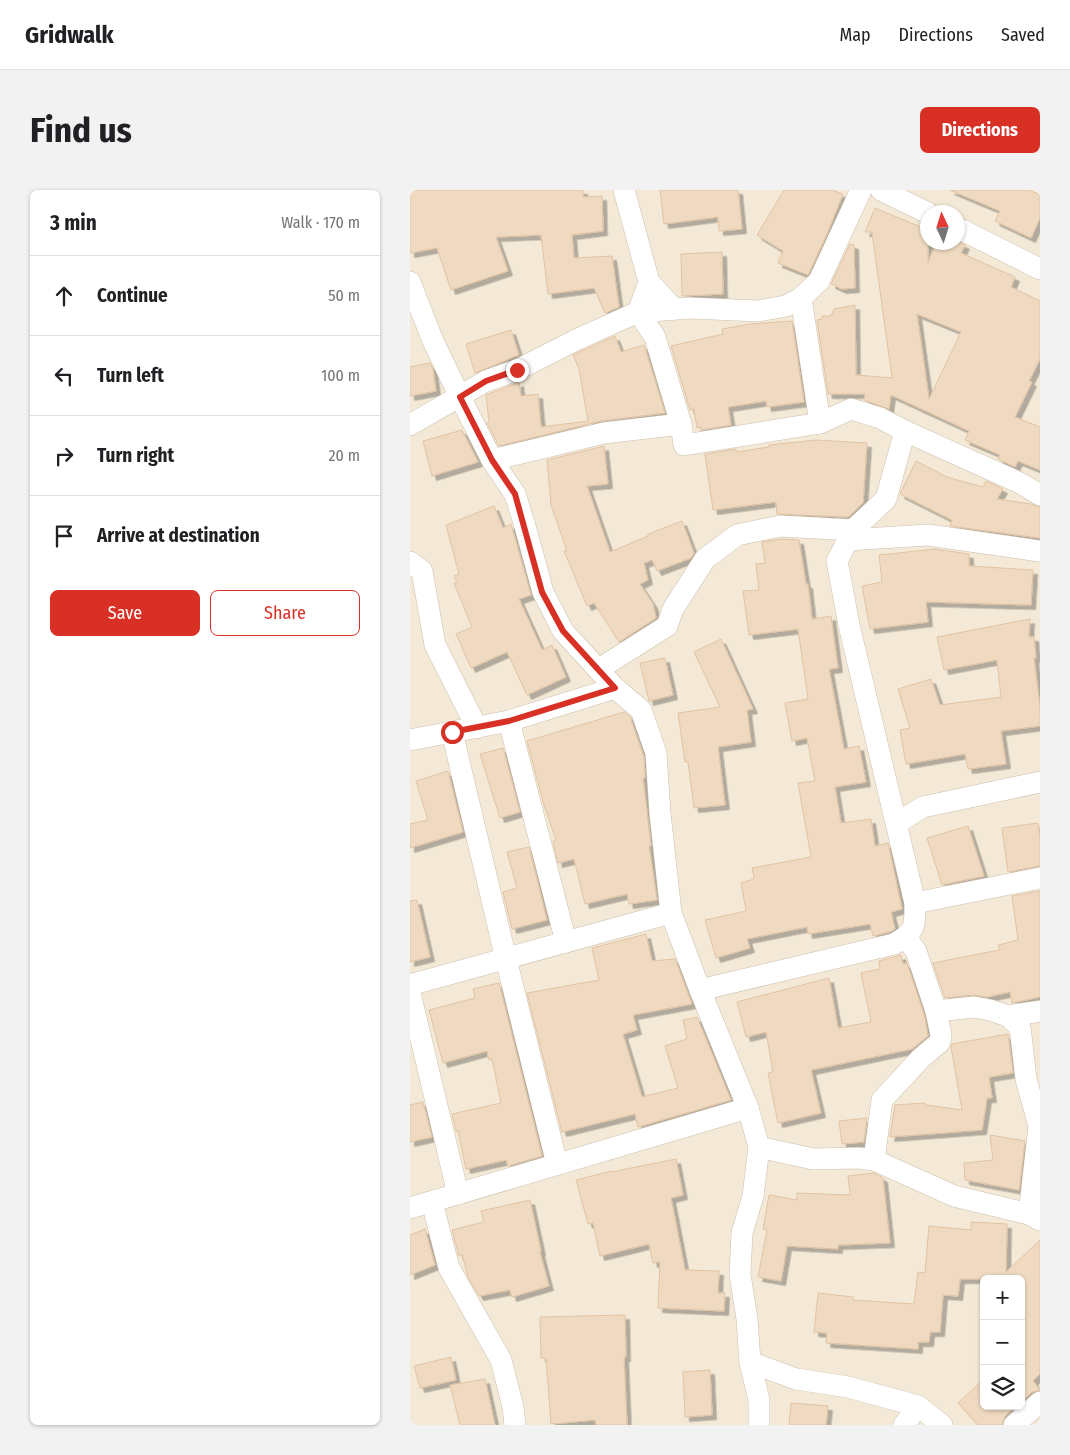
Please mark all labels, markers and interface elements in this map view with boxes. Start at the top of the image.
text: Gridwalk [25,21,114,49]
text: Map [839,24,871,46]
text: Directions [899,24,973,46]
text: Saved [1001,24,1045,46]
button: Directions [920,107,1040,153]
text: Find us [30,109,132,151]
north arrow [920,205,965,250]
text: 3 min [50,210,97,236]
text: Walk · 170 m [281,213,360,232]
icon: ahead [50,282,78,310]
text: Continue [97,284,168,307]
text: 50 m [328,286,360,305]
route end [506,359,529,382]
icon: left [50,362,78,390]
text: Turn left [97,364,164,387]
text: 100 m [321,366,360,385]
icon: right [50,442,78,470]
text: Turn right [97,444,174,467]
text: 20 m [329,446,360,465]
icon: arrive [50,522,78,550]
text: Arrive at destination [97,524,260,547]
button: Save [50,590,200,636]
button: Share [210,590,360,636]
route start [441,721,464,744]
map controls [980,1275,1025,1410]
button: + [980,1275,1025,1320]
button: − [980,1320,1025,1365]
button: layers [980,1365,1025,1410]

